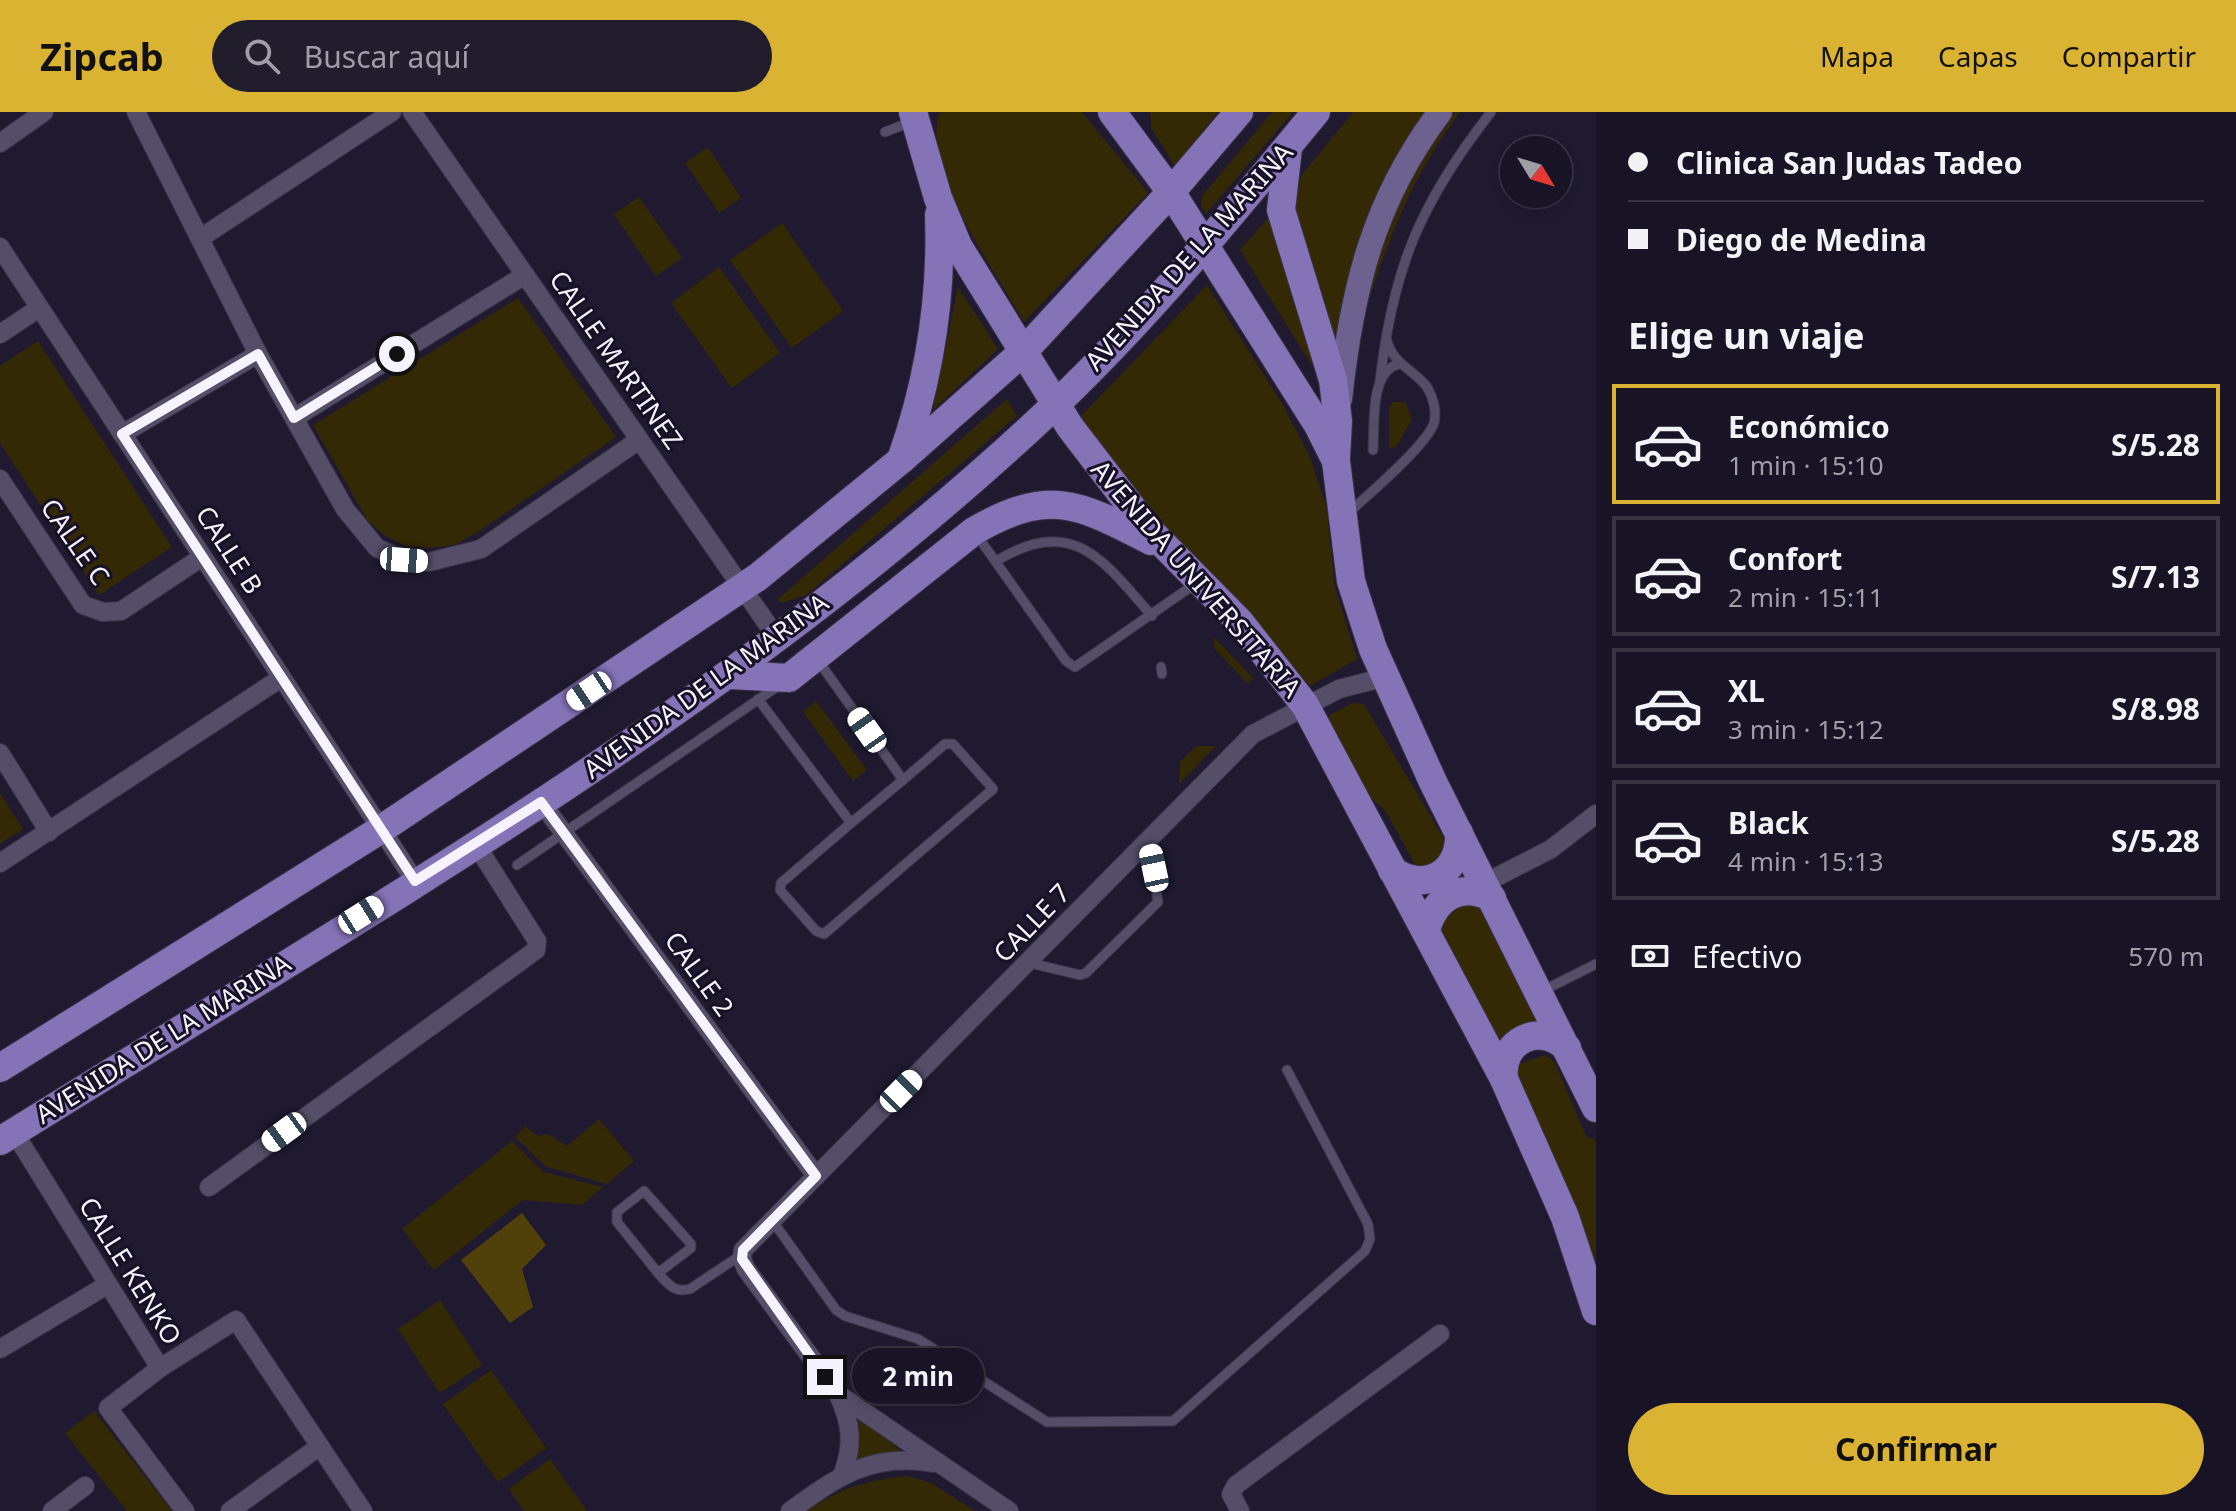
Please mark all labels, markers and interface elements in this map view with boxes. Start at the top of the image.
search box [212,20,772,92]
text: Zipcab [40,30,164,82]
icon: search [240,34,284,78]
text: Buscar aquí [304,36,469,77]
text: Mapa [1820,37,1894,75]
text: Capas [1938,37,2018,75]
text: Compartir [2062,37,2196,75]
street label: AVENIDA DE LA MARINA [1076,134,1301,378]
north arrow [1500,136,1572,208]
map controls [1500,136,1572,208]
text: Clinica San Judas Tadeo [1676,142,2022,183]
text: Diego de Medina [1676,219,1927,260]
street label: CALLE MARTINEZ [542,263,692,456]
text: Elige un viaje [1628,311,1865,360]
route start [379,336,415,372]
text: Económico [1728,406,1890,447]
icon: car [1632,408,1704,480]
text: S/5.28 [2111,424,2200,465]
text: 1 min · 15:10 [1728,447,1884,483]
street label: AVENIDA UNIVERSITARIA [1084,452,1310,705]
street label: CALLE C [33,491,119,592]
street label: CALLE B [188,498,272,601]
text: Confort [1728,538,1842,579]
icon: car [1632,540,1704,612]
car [379,546,429,574]
text: S/7.13 [2111,556,2200,597]
text: 2 min · 15:11 [1728,579,1884,615]
street label: AVENIDA DE LA MARINA [576,584,836,786]
car [562,668,616,714]
text: XL [1728,670,1765,711]
icon: car [1632,672,1704,744]
text: S/8.98 [2111,688,2200,729]
car [843,703,891,757]
text: 3 min · 15:12 [1728,711,1884,747]
text: Black [1728,802,1809,843]
icon: car [1632,804,1704,876]
text: S/5.28 [2111,820,2200,861]
car [1137,842,1171,894]
text: 4 min · 15:13 [1728,843,1884,879]
street label: CALLE 7 [985,875,1078,969]
car [334,892,388,938]
street label: CALLE 2 [657,924,743,1023]
icon: cash [1628,934,1672,978]
text: Efectivo [1692,936,1802,977]
text: 570 m [2128,938,2204,974]
street label: AVENIDA DE LA MARINA [28,945,297,1132]
car [876,1066,926,1116]
car [258,1108,310,1156]
street label: CALLE KENKO [71,1190,191,1351]
callout: 2 min [853,1349,985,1405]
text: 2 min [882,1358,954,1394]
route end [807,1359,843,1395]
button: Confirmar [1628,1403,2204,1495]

